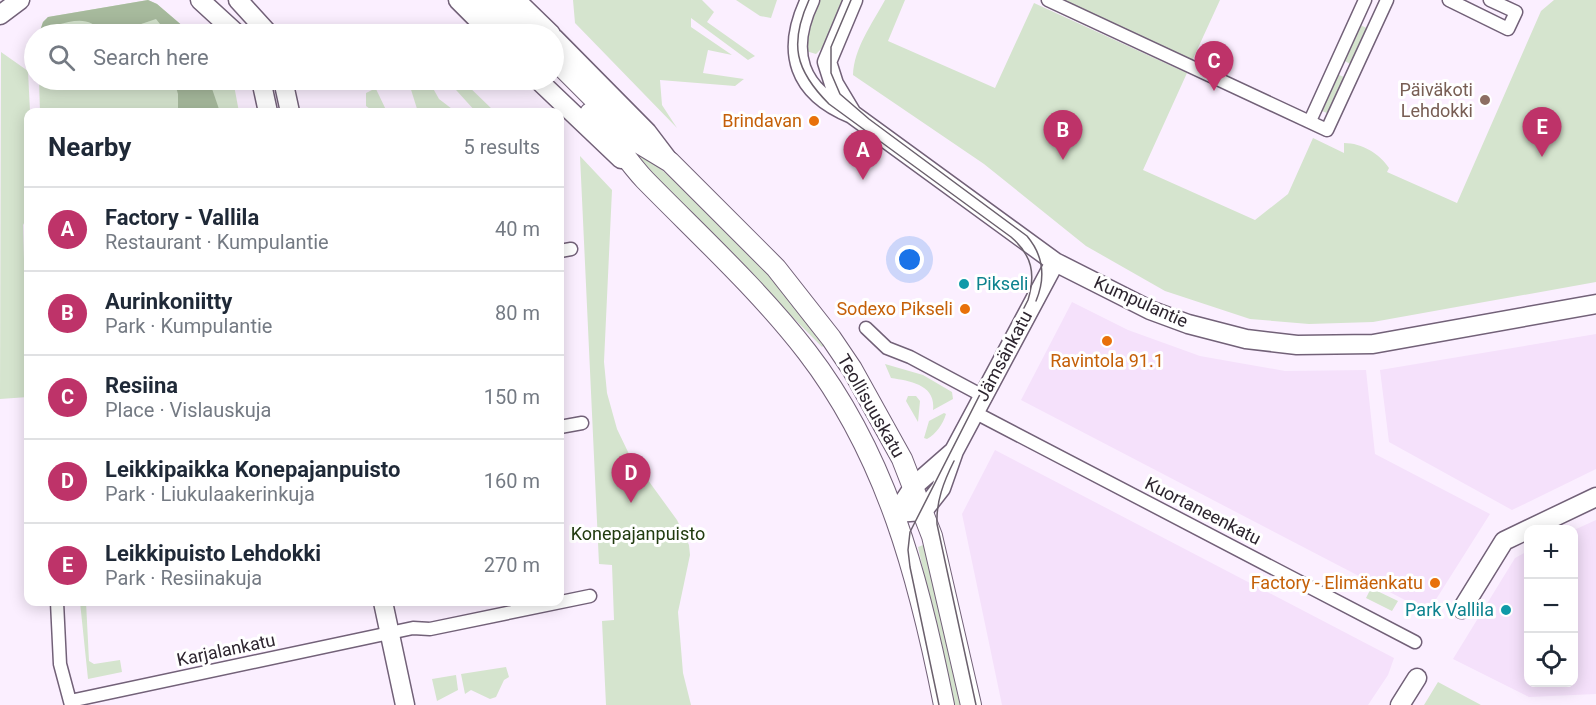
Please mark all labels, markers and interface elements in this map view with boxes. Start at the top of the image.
search box [24,24,564,90]
icon: search [45,41,78,74]
pin: C [1194,42,1234,91]
text: Search here [93,45,209,70]
place label: Päiväkoti Lehdokki [1400,79,1473,121]
marker: Päiväkoti Lehdokki [1478,93,1492,107]
pin: E [1522,108,1562,157]
place label: Brindavan [722,110,802,131]
pin: B [1044,110,1082,160]
marker: Brindavan [807,114,821,128]
pin: A [844,130,882,180]
text: Nearby [48,132,131,162]
text: 5 results [464,135,540,159]
text: Factory - Vallila [105,205,259,230]
text: A [61,217,74,241]
text: 40 m [495,217,540,241]
text: Restaurant · Kumpulantie [105,230,329,254]
your location [895,245,924,274]
street label: Kumpulantie [1091,271,1191,332]
place label: Pikseli [976,273,1028,294]
marker: Pikseli [957,277,971,291]
text: Aurinkoniitty [105,289,232,314]
place label: Sodexo Pikseli [836,298,953,319]
text: B [61,301,74,325]
text: 80 m [495,301,540,325]
marker: Sodexo Pikseli [958,302,972,316]
street label: Jämsänkatu [971,307,1036,405]
text: Park · Kumpulantie [105,314,272,338]
marker: Ravintola 91.1 [1100,334,1114,348]
street label: Teollisuuskatu [833,350,910,461]
place label: Ravintola 91.1 [1050,350,1164,371]
text: Resiina [105,373,178,398]
text: C [61,385,74,409]
text: 150 m [484,385,540,409]
text: Place · Vislauskuja [105,398,271,422]
pin: D [612,454,650,503]
text: Leikkipaikka Konepajanpuisto [105,457,400,482]
text: D [61,469,74,493]
text: 160 m [484,469,540,493]
street label: Kuortaneenkatu [1142,472,1265,549]
text: Park · Liukulaakerinkuja [105,482,315,506]
park label: Konepajanpuisto [571,523,705,544]
map controls [1524,525,1578,687]
button: + [1524,525,1578,579]
text: Leikkipuisto Lehdokki [105,541,321,566]
text: E [62,553,73,577]
text: 270 m [484,553,540,577]
text: Park · Resiinakuja [105,566,262,590]
place label: Factory - Elimäenkatu [1251,572,1423,593]
marker: Factory - Elimäenkatu [1428,576,1442,590]
button: − [1524,579,1578,633]
place label: Park Vallila [1405,599,1494,620]
marker: Park Vallila [1499,603,1513,617]
street label: Karjalankatu [175,629,277,670]
button: locate [1524,633,1578,687]

